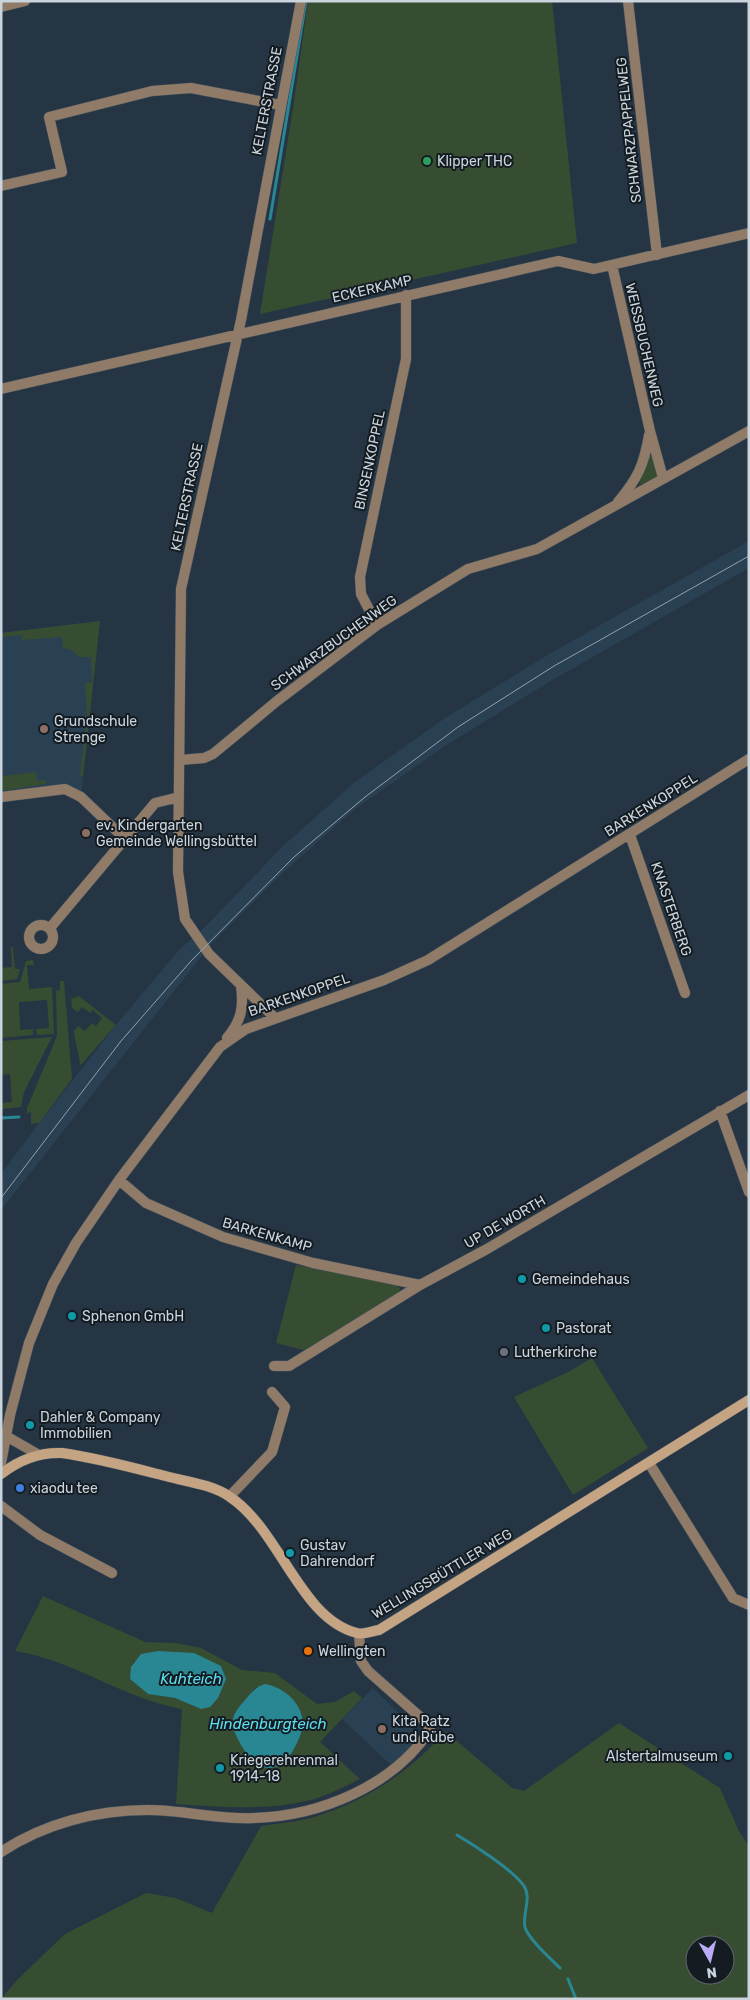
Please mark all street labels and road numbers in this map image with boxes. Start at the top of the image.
street label: KELTERSTRASSE [248,45,286,157]
street label: SCHWARZPAPPELWEG [613,56,645,204]
street label: ECKERKAMP [330,272,414,306]
street label: WEISSBUCHENWEG [621,281,667,409]
street label: BINSENKOPPEL [351,408,389,511]
street label: KELTERSTRASSE [167,441,207,553]
street label: SCHWARZBUCHENWEG [268,592,400,694]
street label: BARKENKOPPEL [601,770,701,840]
street label: KNASTERBERG [647,860,695,958]
street label: BARKENKOPPEL [246,970,352,1020]
street label: UP DE WORTH [461,1192,549,1252]
street label: BARKENKAMP [220,1214,314,1256]
street label: WELLINGSBÜTTLER WEG [369,1525,515,1623]

